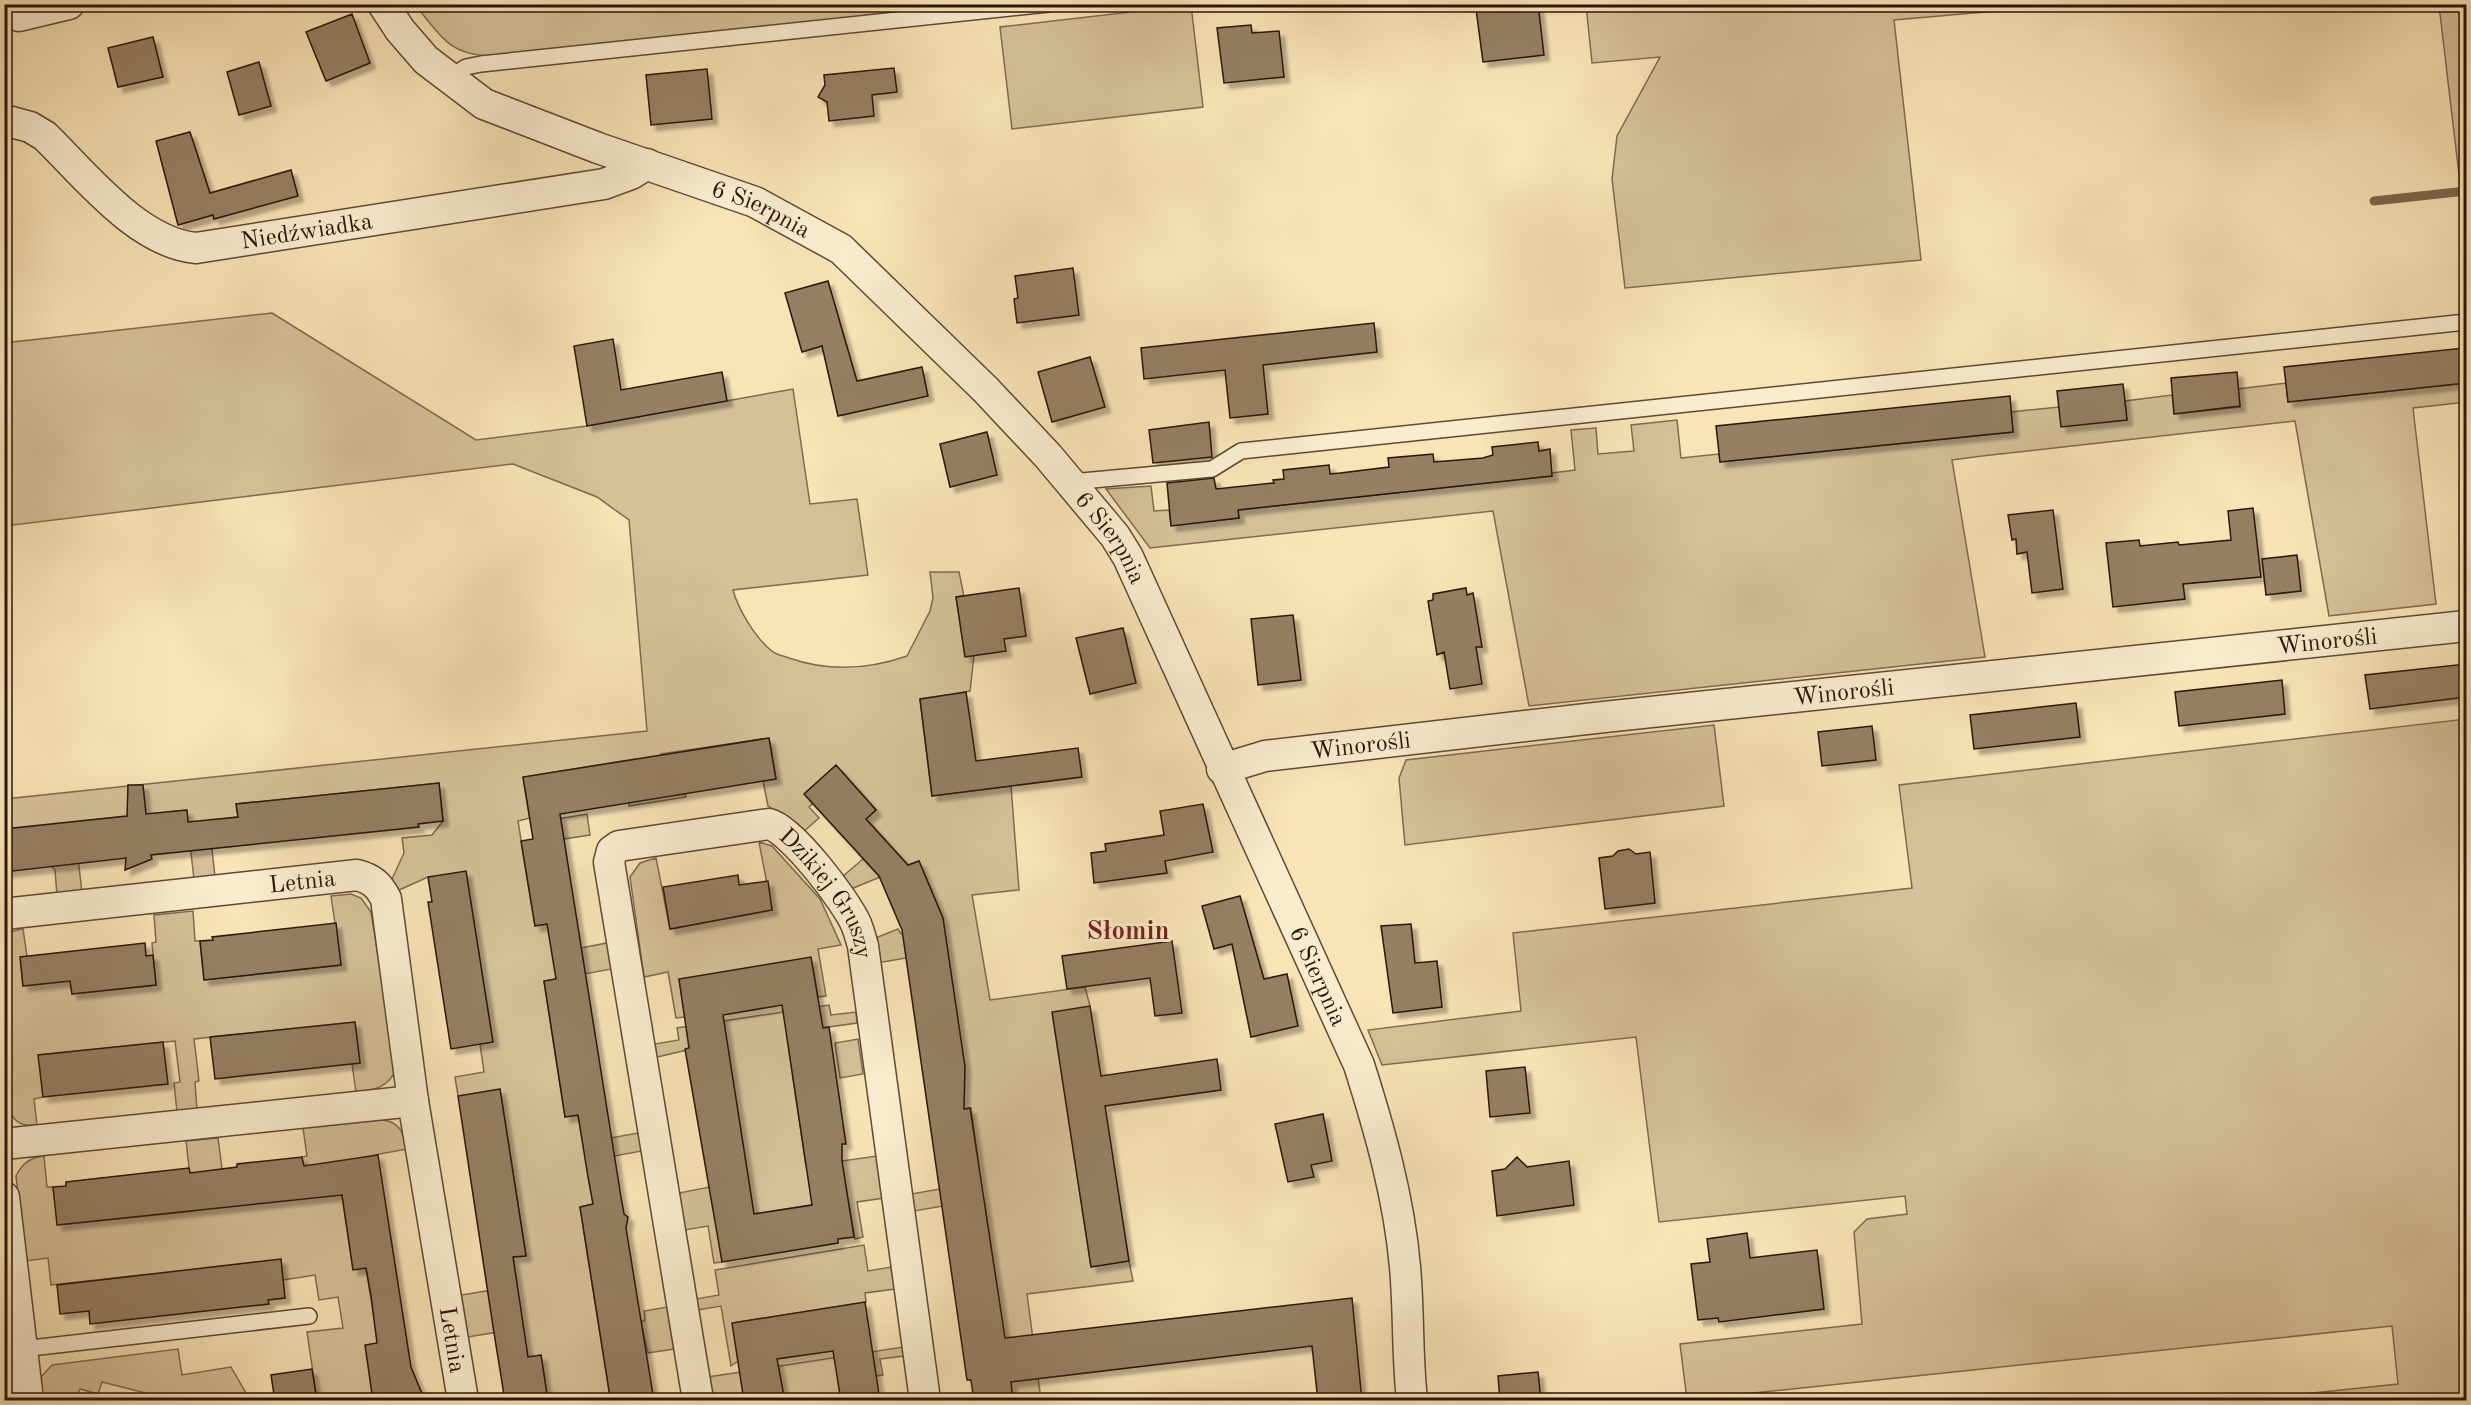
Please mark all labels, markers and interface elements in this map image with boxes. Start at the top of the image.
street label: 6 Sierpnia [708,178,814,244]
street label: Niedźwiadka [239,210,375,255]
street label: 6 Sierpnia [1069,488,1149,588]
street label: Winorośli [2276,625,2379,660]
street label: Winorośli [1792,676,1895,711]
street label: Winorośli [1309,729,1412,765]
street label: Dzikiej Gruszy [774,824,875,961]
street label: Letnia [268,867,337,899]
district label: Słomin [1086,918,1170,945]
street label: 6 Sierpnia [1284,923,1350,1031]
street label: Letnia [434,1305,468,1375]

